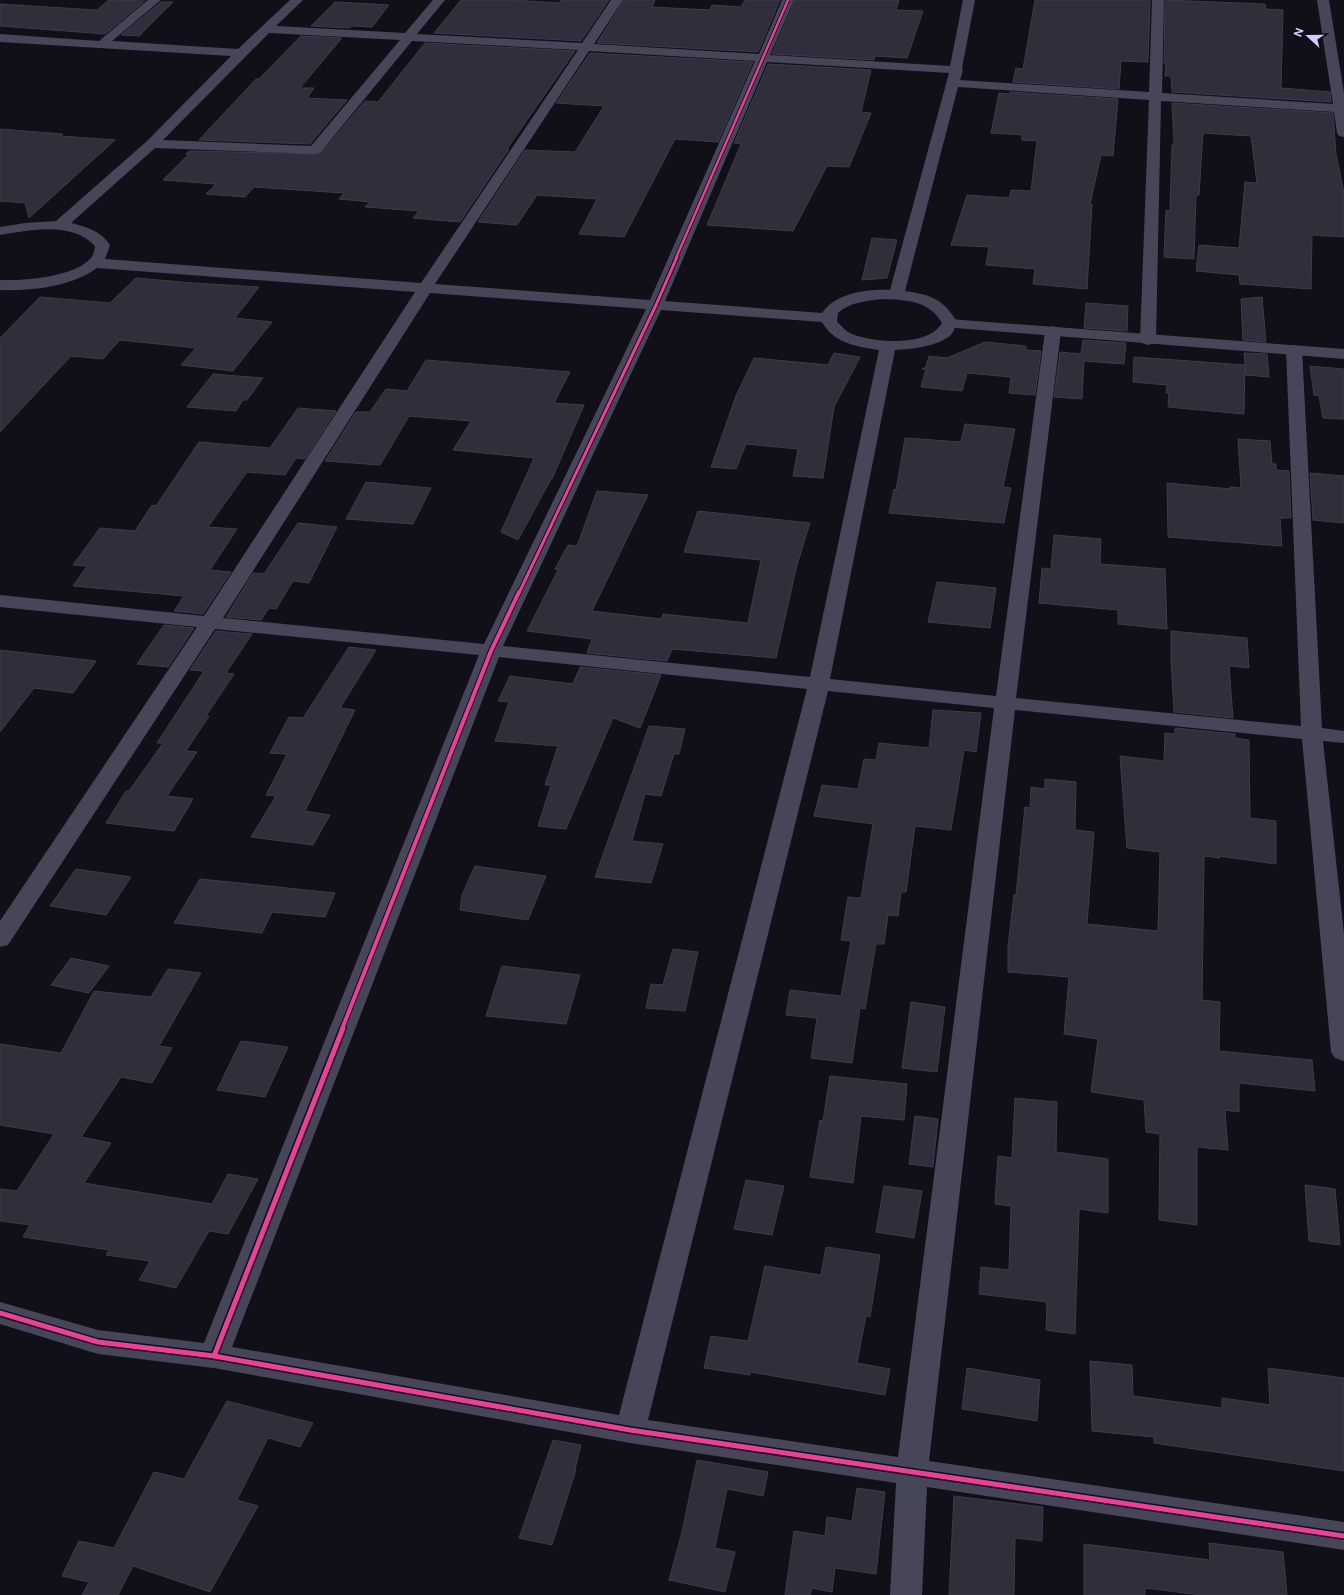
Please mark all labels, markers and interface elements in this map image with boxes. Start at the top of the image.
north arrow [1288,16,1328,56]
text: N [1292,26,1306,39]

